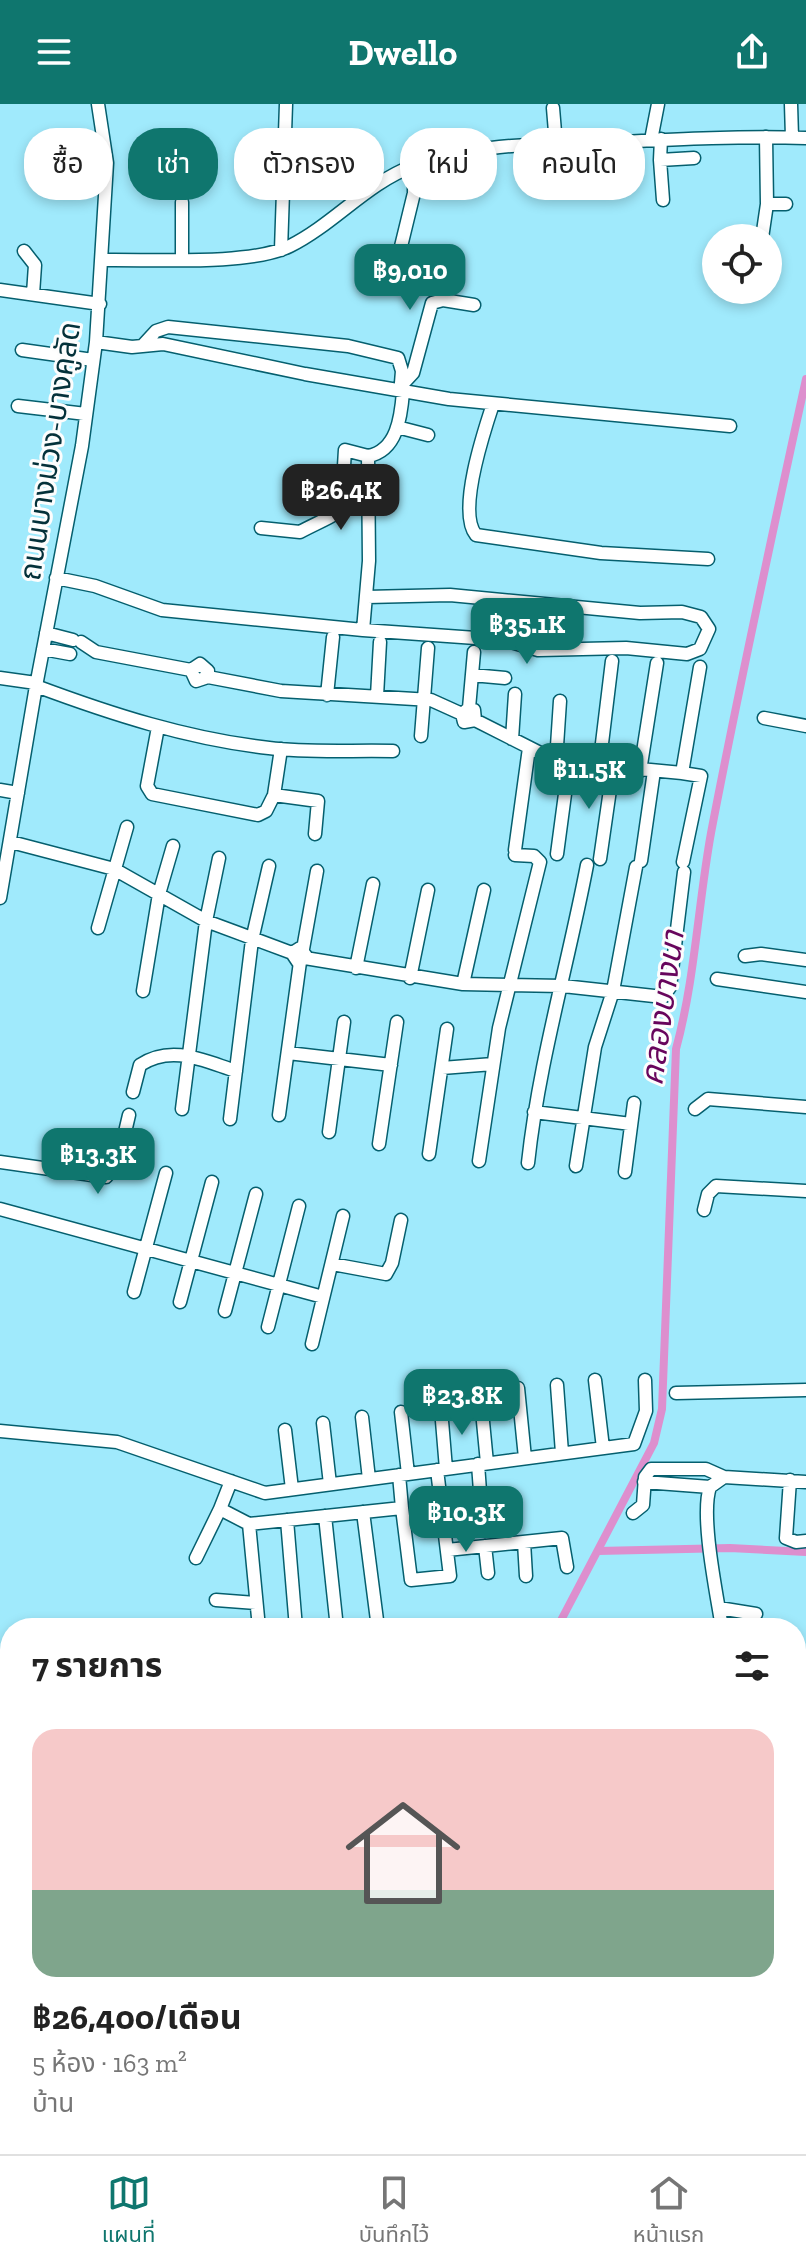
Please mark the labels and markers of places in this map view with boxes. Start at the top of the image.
pin: ฿9,010 [345,244,475,312]
pin: ฿26.4K [276,464,406,532]
pin: ฿35.1K [462,598,592,666]
pin: ฿11.5K [524,743,654,811]
pin: ฿13.3K [33,1128,163,1196]
pin: ฿23.8K [397,1369,527,1437]
pin: ฿10.3K [401,1486,531,1554]

